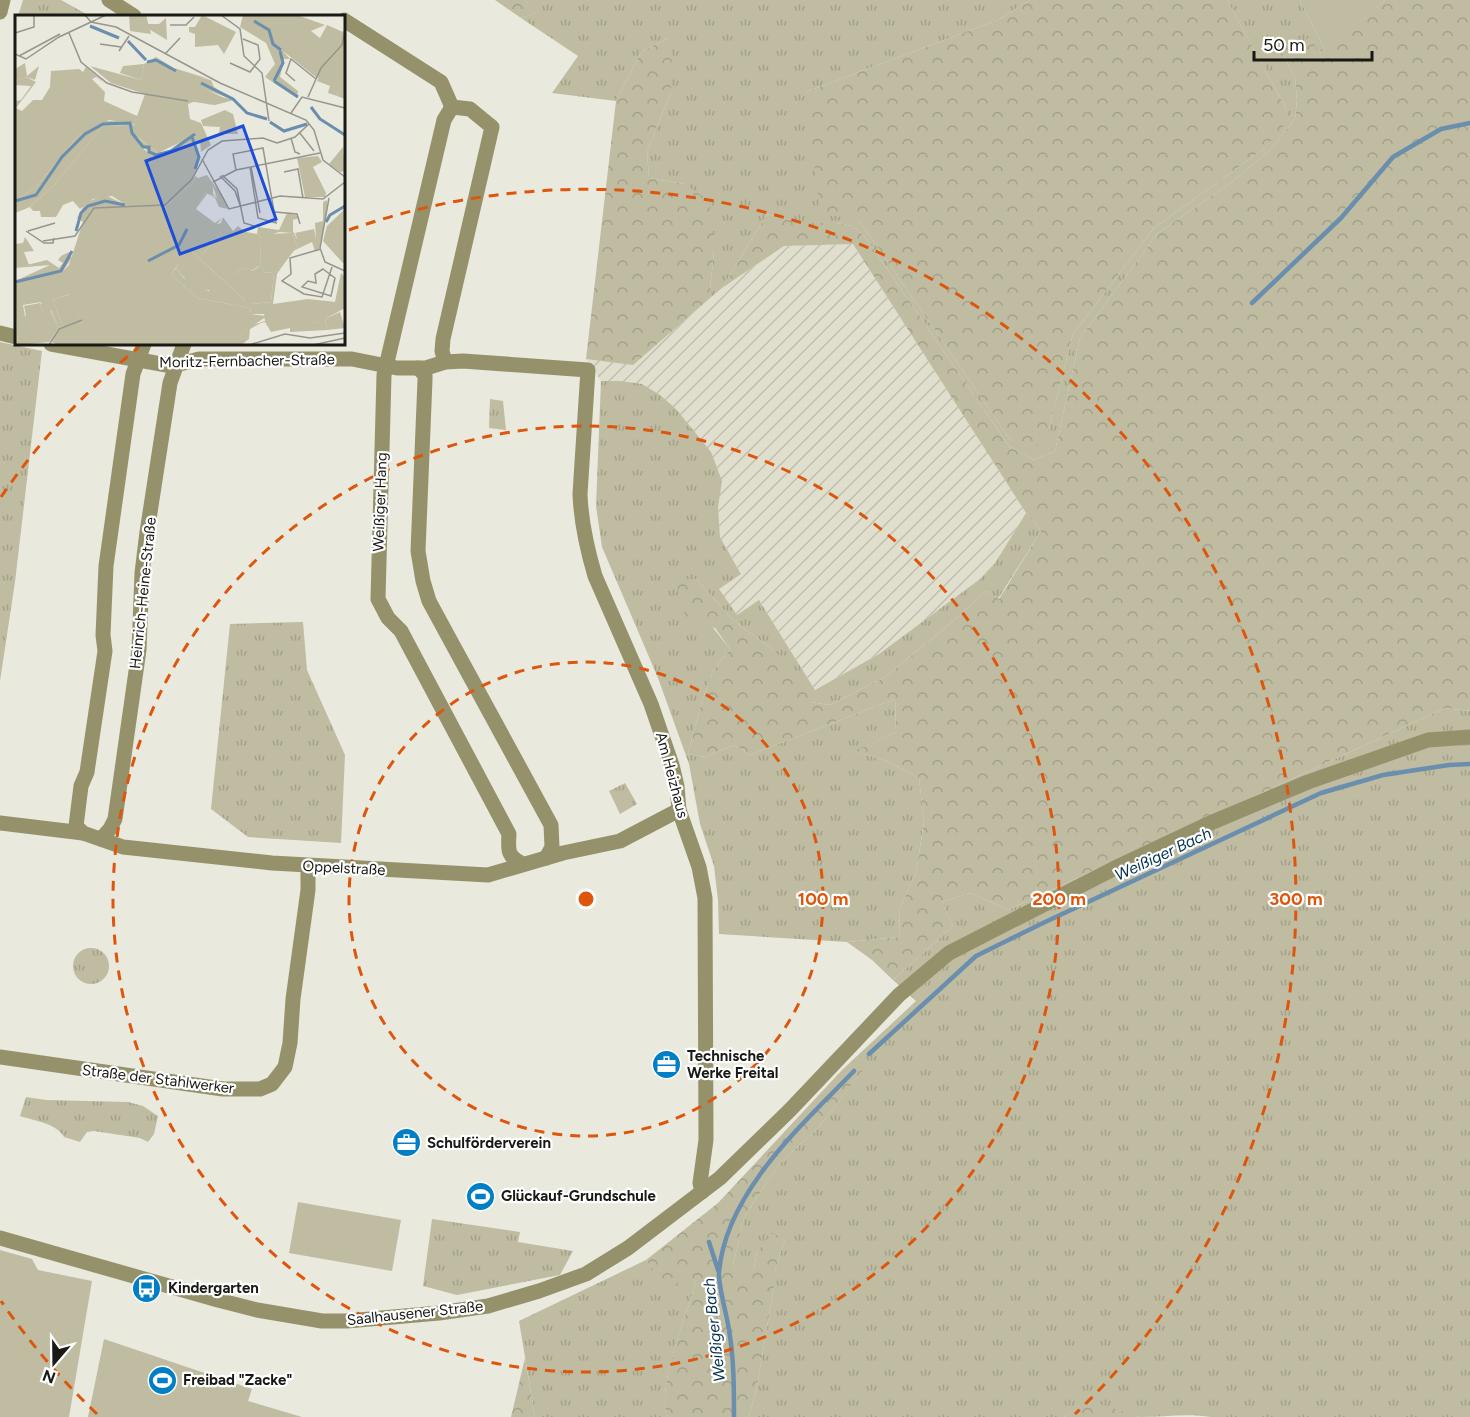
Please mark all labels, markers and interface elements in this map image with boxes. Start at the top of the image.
inset map [15,15,345,345]
scale bar [1254,24,1372,62]
text: 50 m [1263,34,1305,56]
street label: Moritz-Fernbacher-Straße [159,350,335,372]
street label: Weißiger Hang [369,452,391,552]
street label: Heinrich-Heine-Straße [126,516,160,670]
street label: Am Heizhaus [652,730,692,820]
water label: Weißiger Bach [1112,823,1214,885]
street label: Oppelstraße [302,857,386,879]
text: 100 m [798,888,848,910]
text: 200 m [1032,888,1086,910]
text: 300 m [1269,888,1323,910]
centre of rings [576,889,596,909]
place label: Technische Werke Freital [687,1047,778,1082]
office icon: Technische Werke Freital [650,1049,682,1081]
street label: Straße der Stahlwerker [81,1061,235,1097]
office icon: Schulförderverein [390,1127,422,1159]
place label: Schulförderverein [427,1134,551,1152]
sports icon: Glückauf-Grundschule [464,1180,496,1212]
place label: Glückauf-Grundschule [501,1187,656,1205]
bus stop icon: Kindergarten [131,1272,163,1304]
water label: Weißiger Bach [699,1277,729,1383]
place label: Kindergarten [168,1279,259,1297]
street label: Saalhausener Straße [346,1297,484,1329]
north arrow [24,1333,84,1393]
sports icon: Freibad "Zacke" [146,1364,178,1396]
text: N [40,1366,58,1388]
place label: Freibad "Zacke" [183,1371,293,1389]

